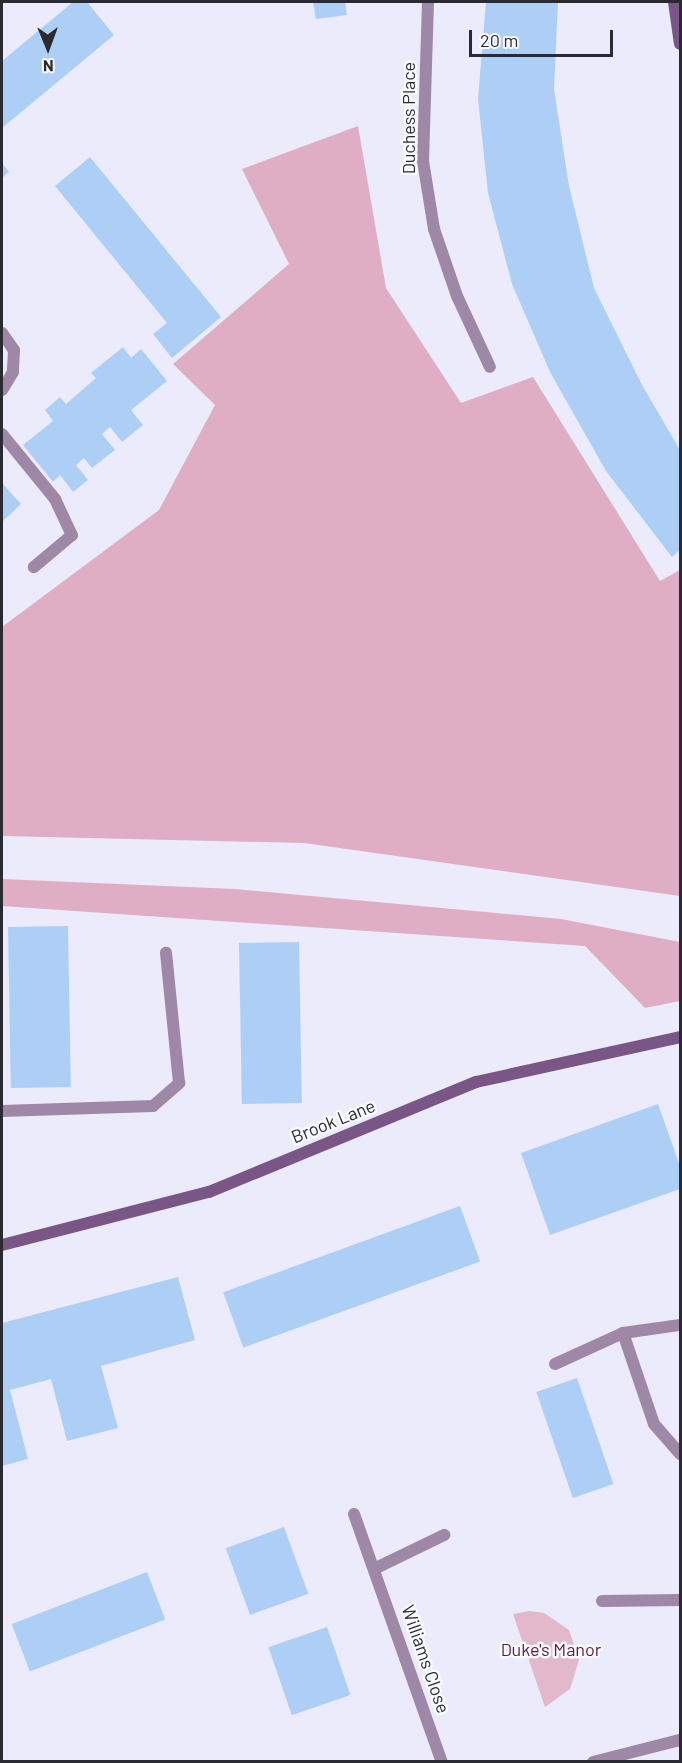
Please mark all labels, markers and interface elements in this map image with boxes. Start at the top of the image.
north arrow [18,18,78,78]
scale bar [472,18,616,56]
text: 20 m [480,29,518,51]
text: N [43,57,54,76]
street label: Duchess Place [397,62,419,174]
street label: Brook Lane [288,1094,378,1148]
street label: Williams Close [397,1602,455,1716]
park label: Duke's Manor [501,1638,601,1660]

